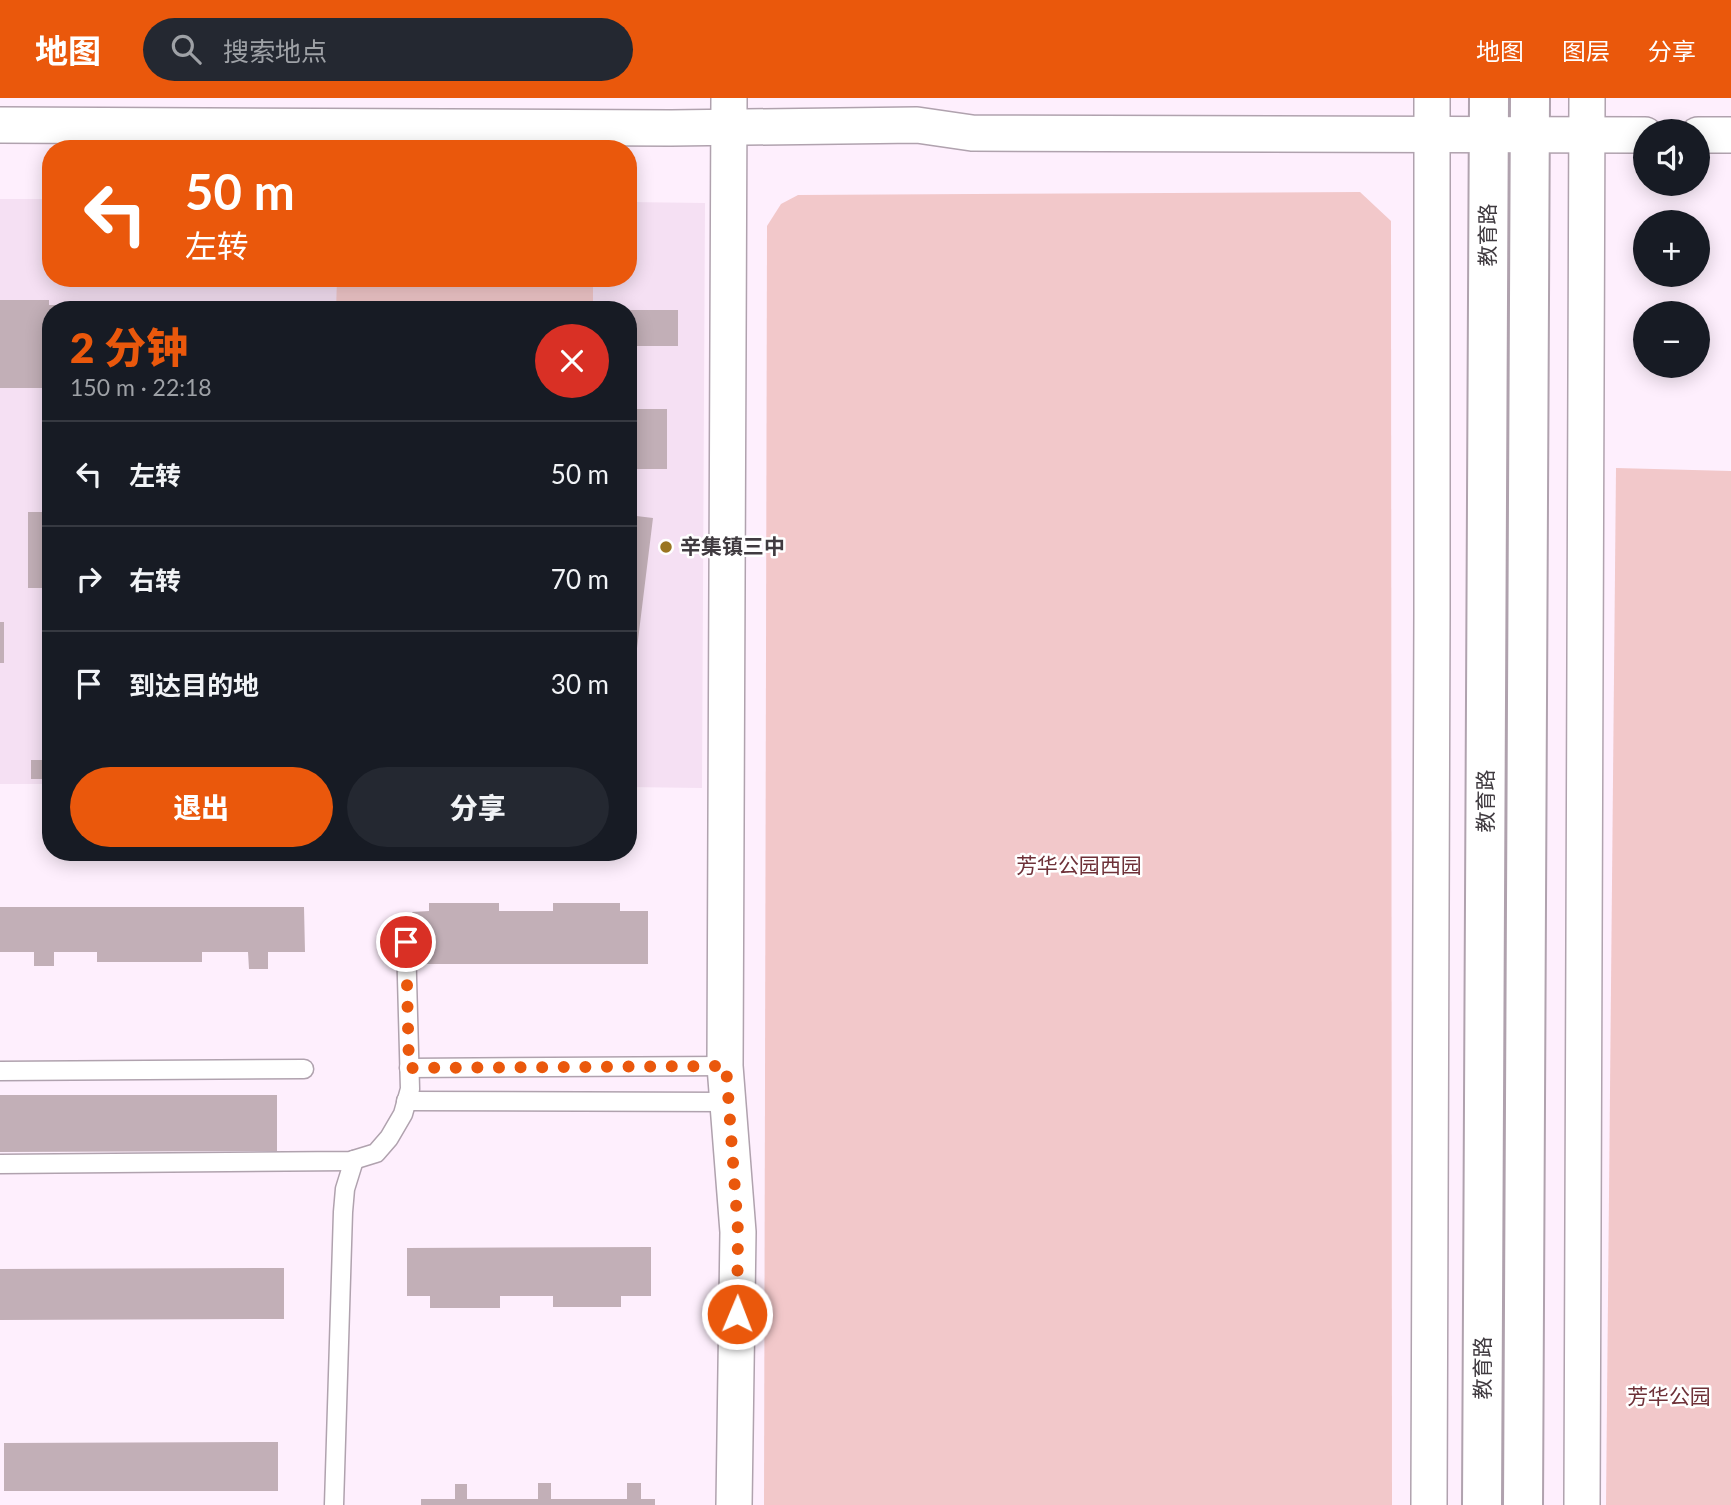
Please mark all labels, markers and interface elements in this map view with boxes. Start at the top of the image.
search box [143,18,633,81]
text: 地图 [35,30,101,70]
icon: search [167,30,205,68]
text: 搜索地点 [223,35,327,67]
text: 地图 [1476,36,1524,65]
text: 图层 [1562,36,1610,65]
text: 分享 [1648,36,1696,65]
map controls [1633,119,1710,378]
button: sound [1633,119,1710,196]
text: 50 m [185,162,295,220]
icon: left [70,168,161,259]
street label: 教育路 [1474,204,1499,267]
button: + [1633,210,1710,287]
text: 左转 [185,226,249,265]
button: − [1633,301,1710,378]
text: 2 分钟 [70,322,188,372]
button: close [535,324,609,398]
text: 150 m · 22:18 [70,373,212,401]
icon: left [70,455,108,493]
text: 50 m [551,458,609,490]
text: 左转 [129,459,181,491]
place label: 辛集镇三中 [680,533,785,558]
marker: 辛集镇三中 [658,539,674,555]
icon: right [70,560,108,598]
text: 70 m [551,563,609,595]
text: 右转 [129,564,181,596]
icon: arrive [70,665,108,703]
text: 30 m [551,668,609,700]
text: 到达目的地 [129,669,259,701]
button: 退出 [70,767,333,847]
button: 分享 [347,767,609,847]
street label: 教育路 [1472,770,1497,833]
park label: 芳华公园西园 [1016,852,1142,877]
pin [376,912,436,972]
icon: arrive [387,923,425,961]
position arrow [700,1277,774,1351]
street label: 教育路 [1469,1337,1494,1400]
park label: 芳华公园 [1627,1383,1711,1408]

